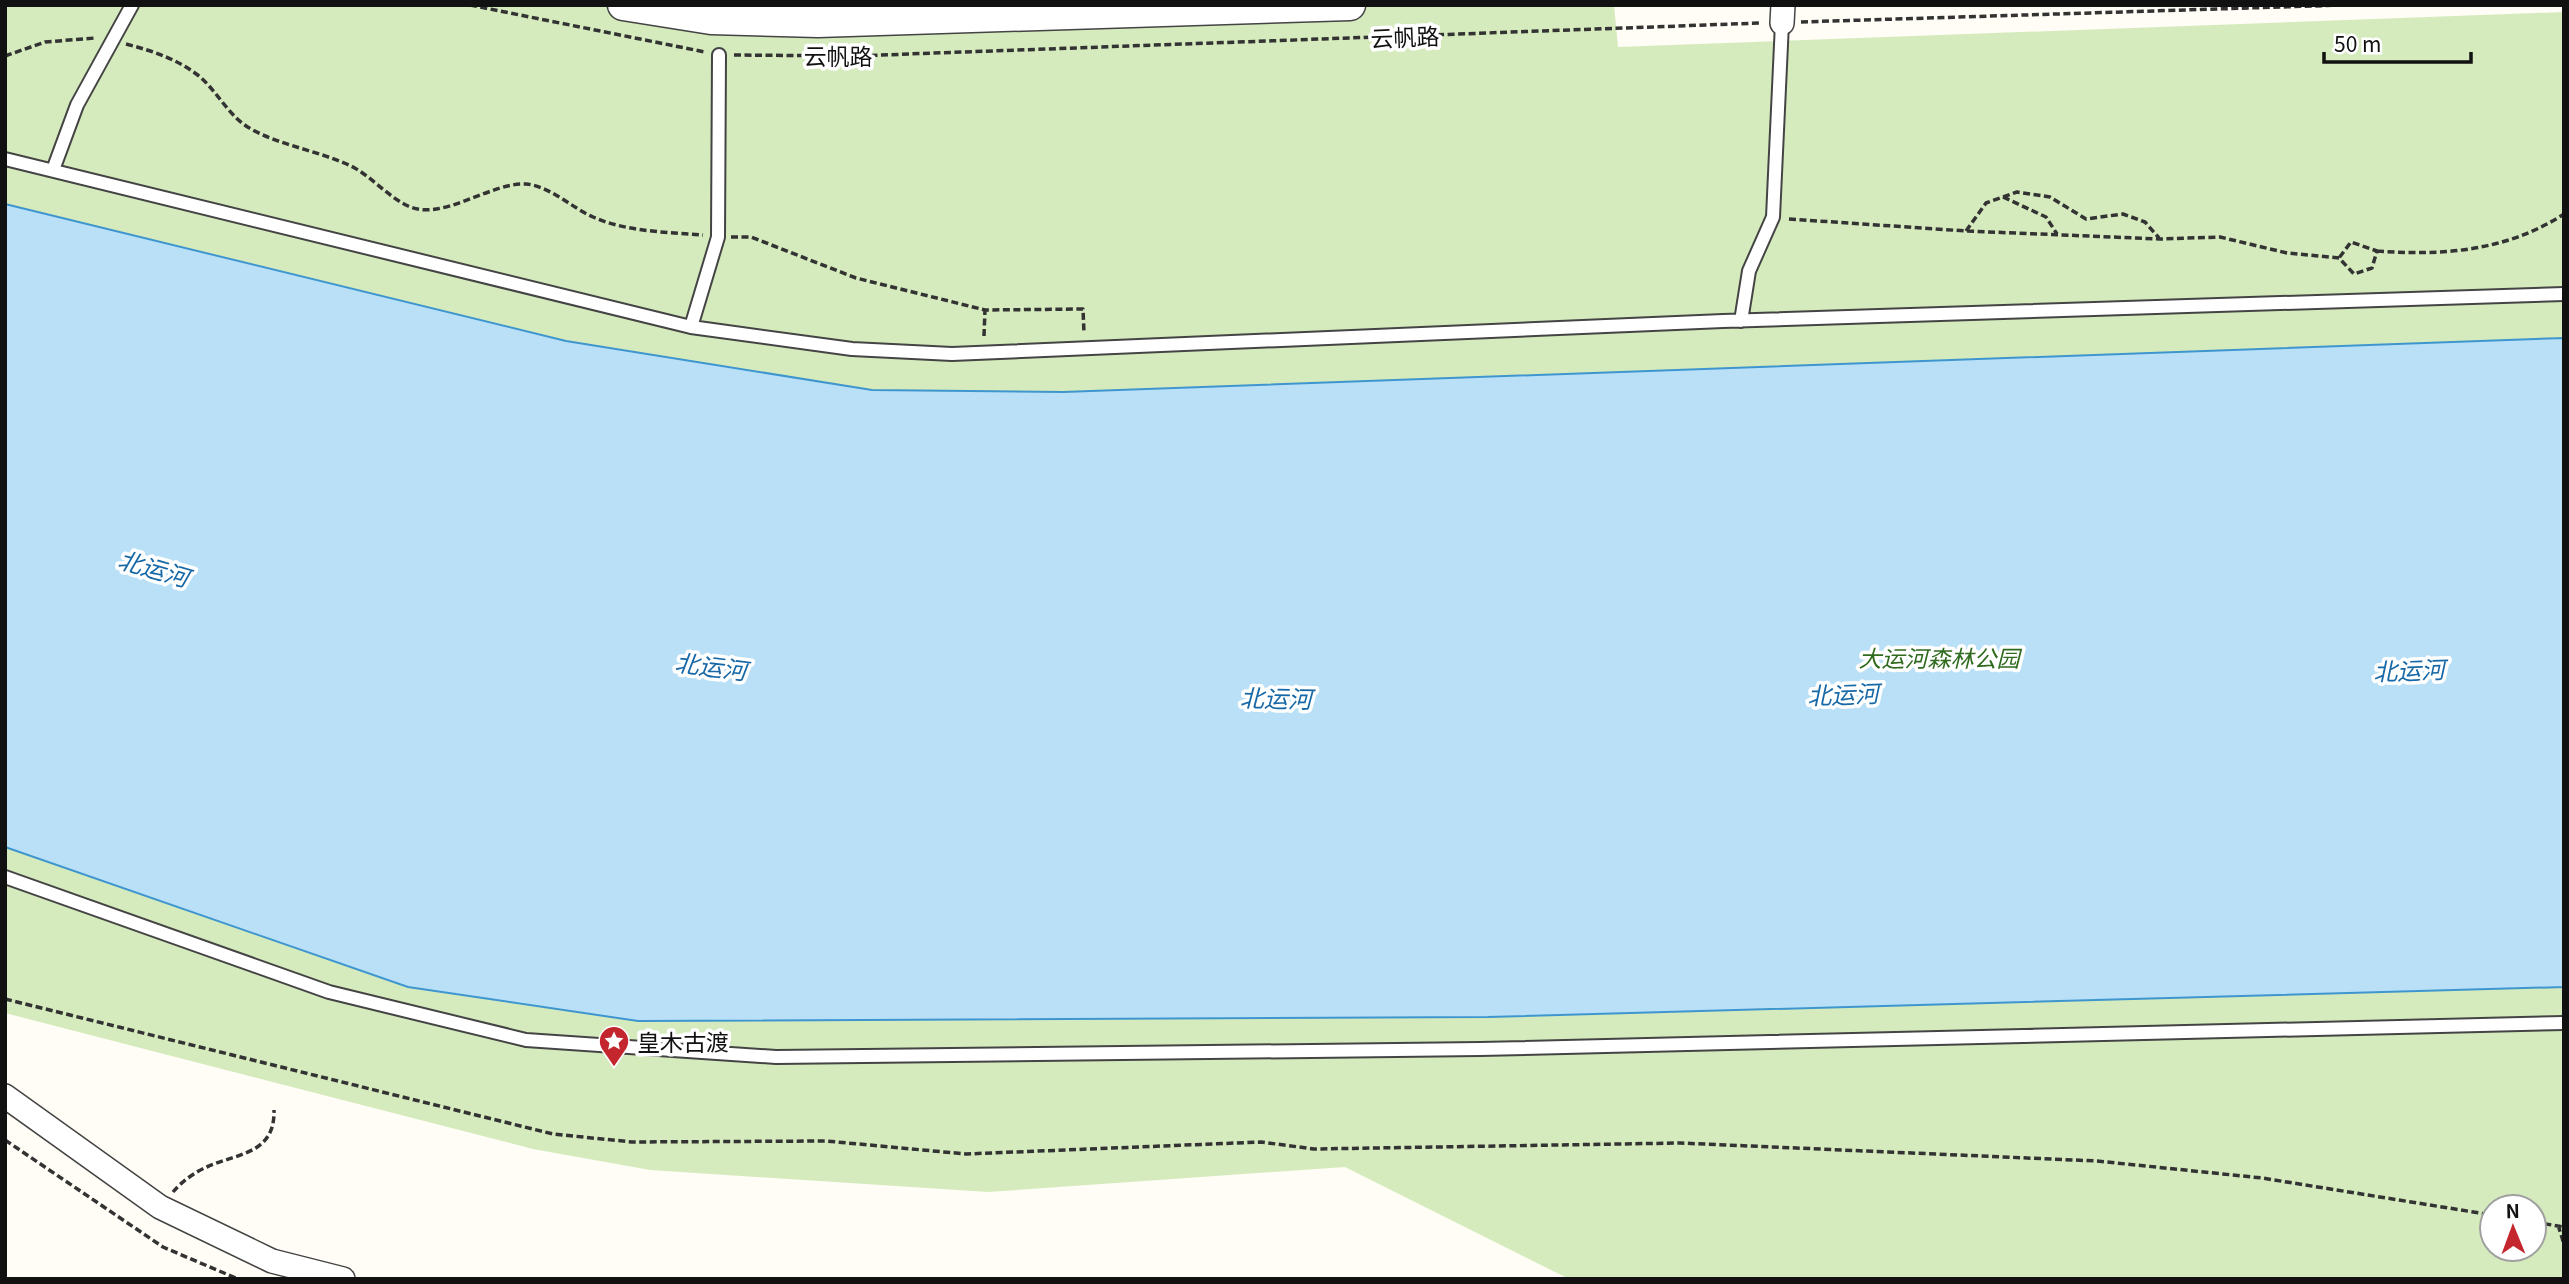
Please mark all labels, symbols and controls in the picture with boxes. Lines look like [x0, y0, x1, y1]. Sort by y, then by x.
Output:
street label: 云帆路 [1370, 18, 1440, 54]
scale bar [2324, 21, 2471, 65]
text: 50 m [2334, 28, 2381, 58]
street label: 云帆路 [804, 38, 873, 72]
water label: 北运河 [115, 540, 197, 595]
park label: 大运河森林公园 [1859, 640, 2023, 674]
water label: 北运河 [673, 643, 753, 687]
water label: 北运河 [2372, 650, 2450, 688]
water label: 北运河 [1806, 674, 1884, 712]
water label: 北运河 [1240, 679, 1316, 715]
place icon: 皇木古渡 [597, 1024, 631, 1068]
place label: 皇木古渡 [637, 1024, 729, 1058]
north arrow [2478, 1193, 2548, 1263]
text: N [2505, 1196, 2520, 1223]

